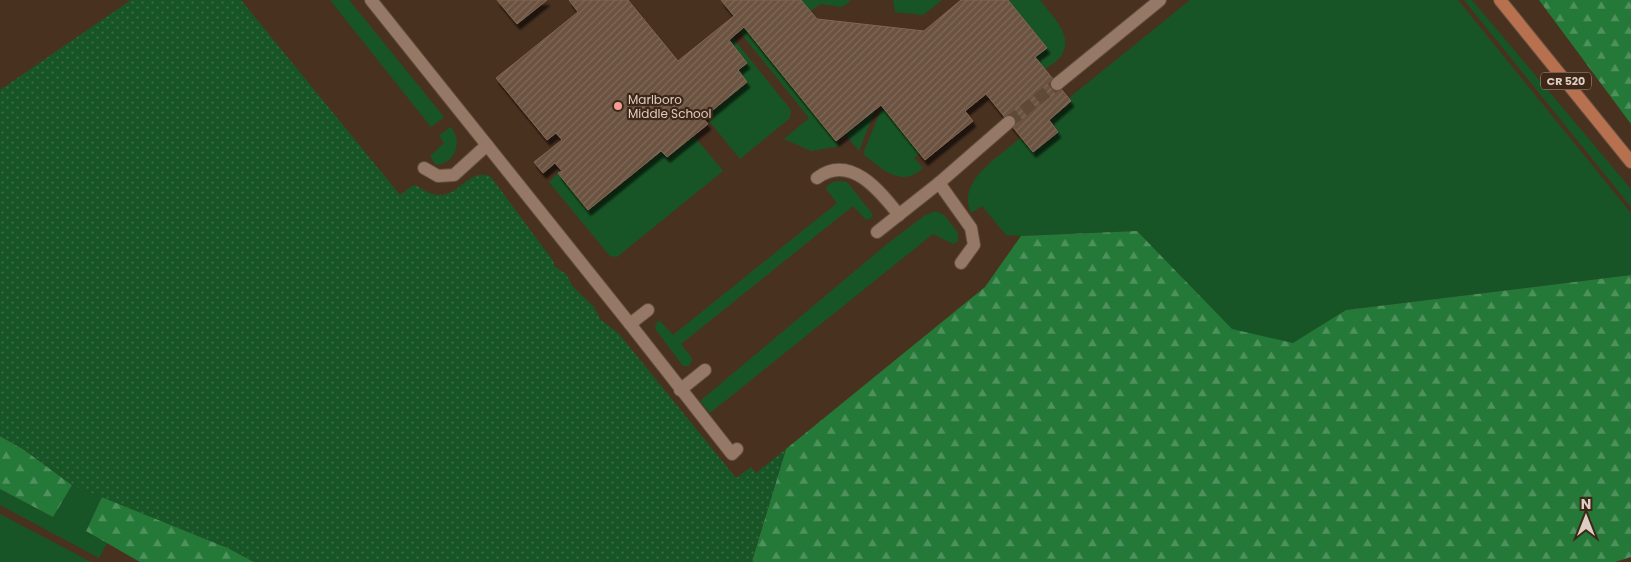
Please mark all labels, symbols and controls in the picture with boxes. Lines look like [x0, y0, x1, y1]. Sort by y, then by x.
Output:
road number: CR 520 [1541, 72, 1591, 90]
place label: Marlboro Middle School [628, 91, 711, 122]
marker: Marlboro Middle School [612, 100, 624, 112]
north arrow [1561, 492, 1611, 542]
text: N [1581, 494, 1591, 514]

